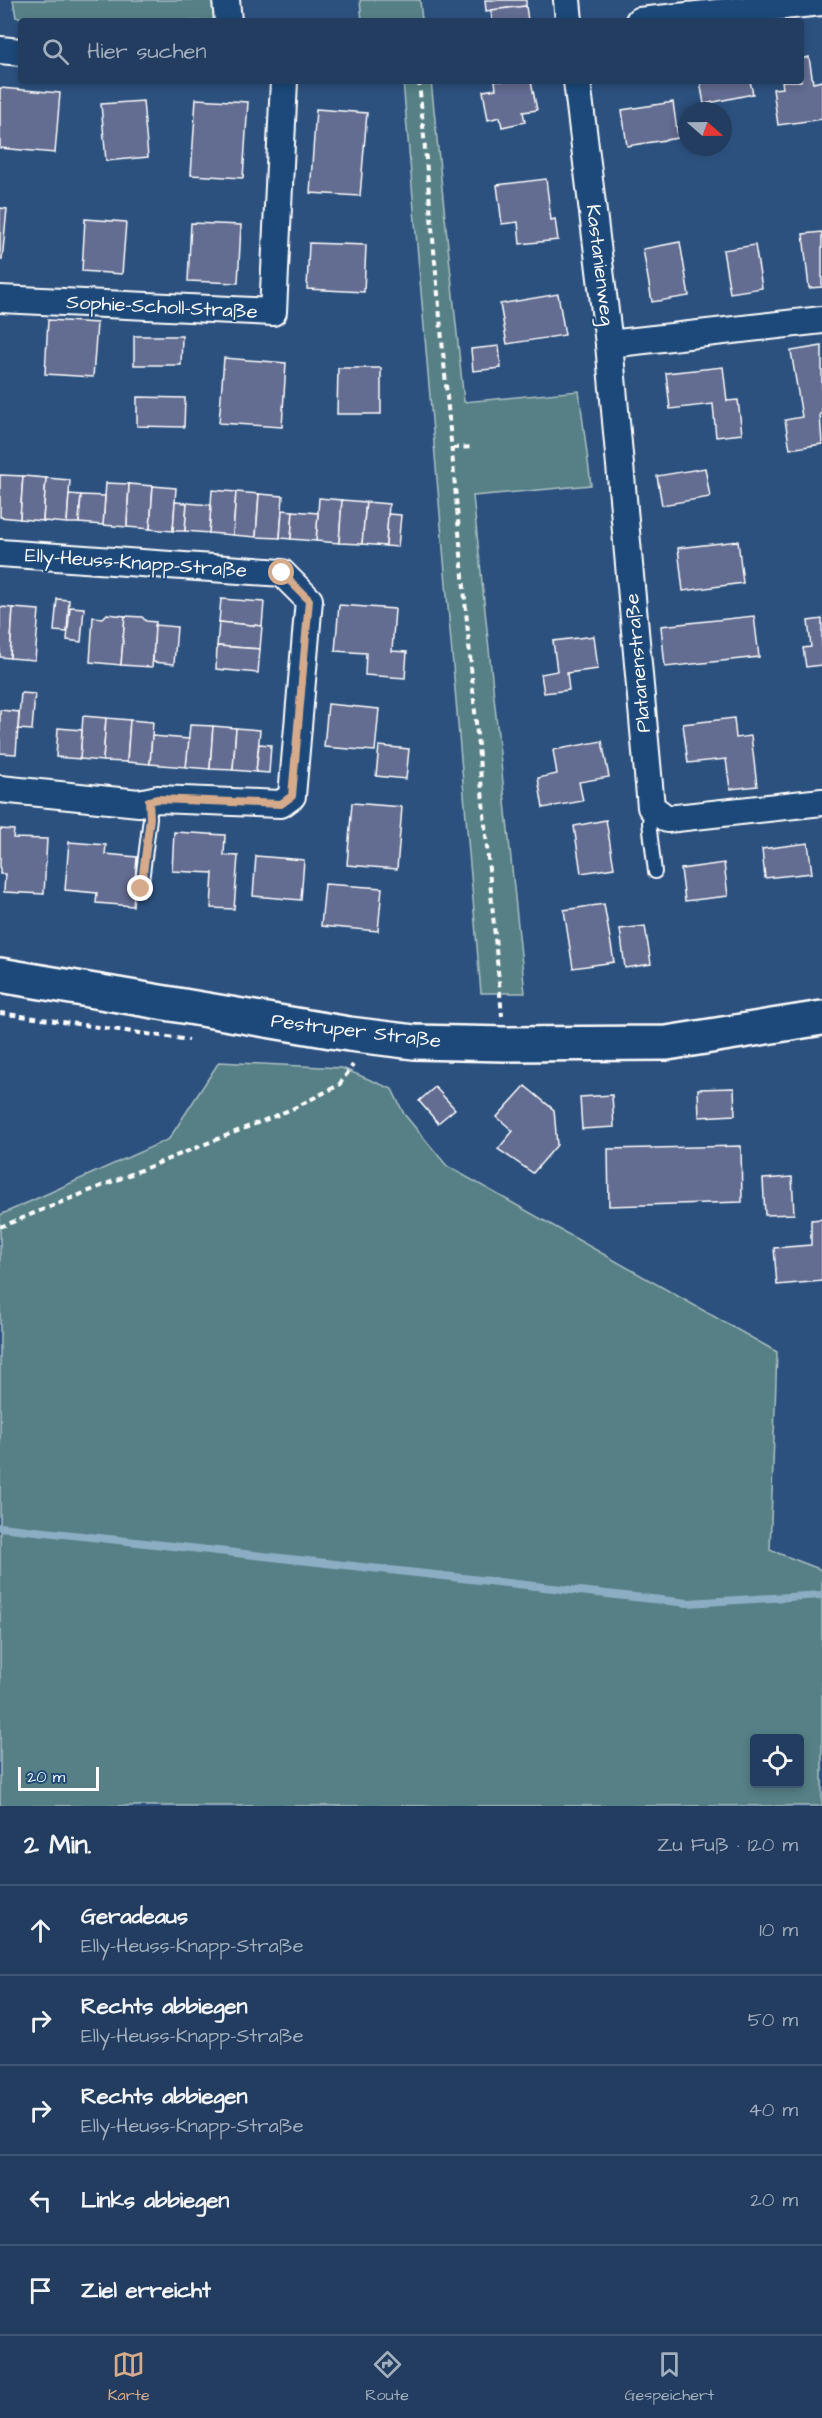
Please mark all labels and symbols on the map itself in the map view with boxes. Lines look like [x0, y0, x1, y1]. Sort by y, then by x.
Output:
north arrow [678, 102, 732, 156]
street label: Kastanienweg [578, 203, 621, 327]
street label: Sophie-Scholl-Straße [66, 288, 259, 326]
street label: Elly-Heuss-Knapp-Straße [24, 541, 248, 586]
route start [268, 559, 294, 585]
street label: Platanenstraße [618, 592, 658, 734]
route end [127, 875, 153, 901]
street label: Pestruper Straße [269, 1007, 443, 1055]
scale bar [18, 1764, 99, 1792]

